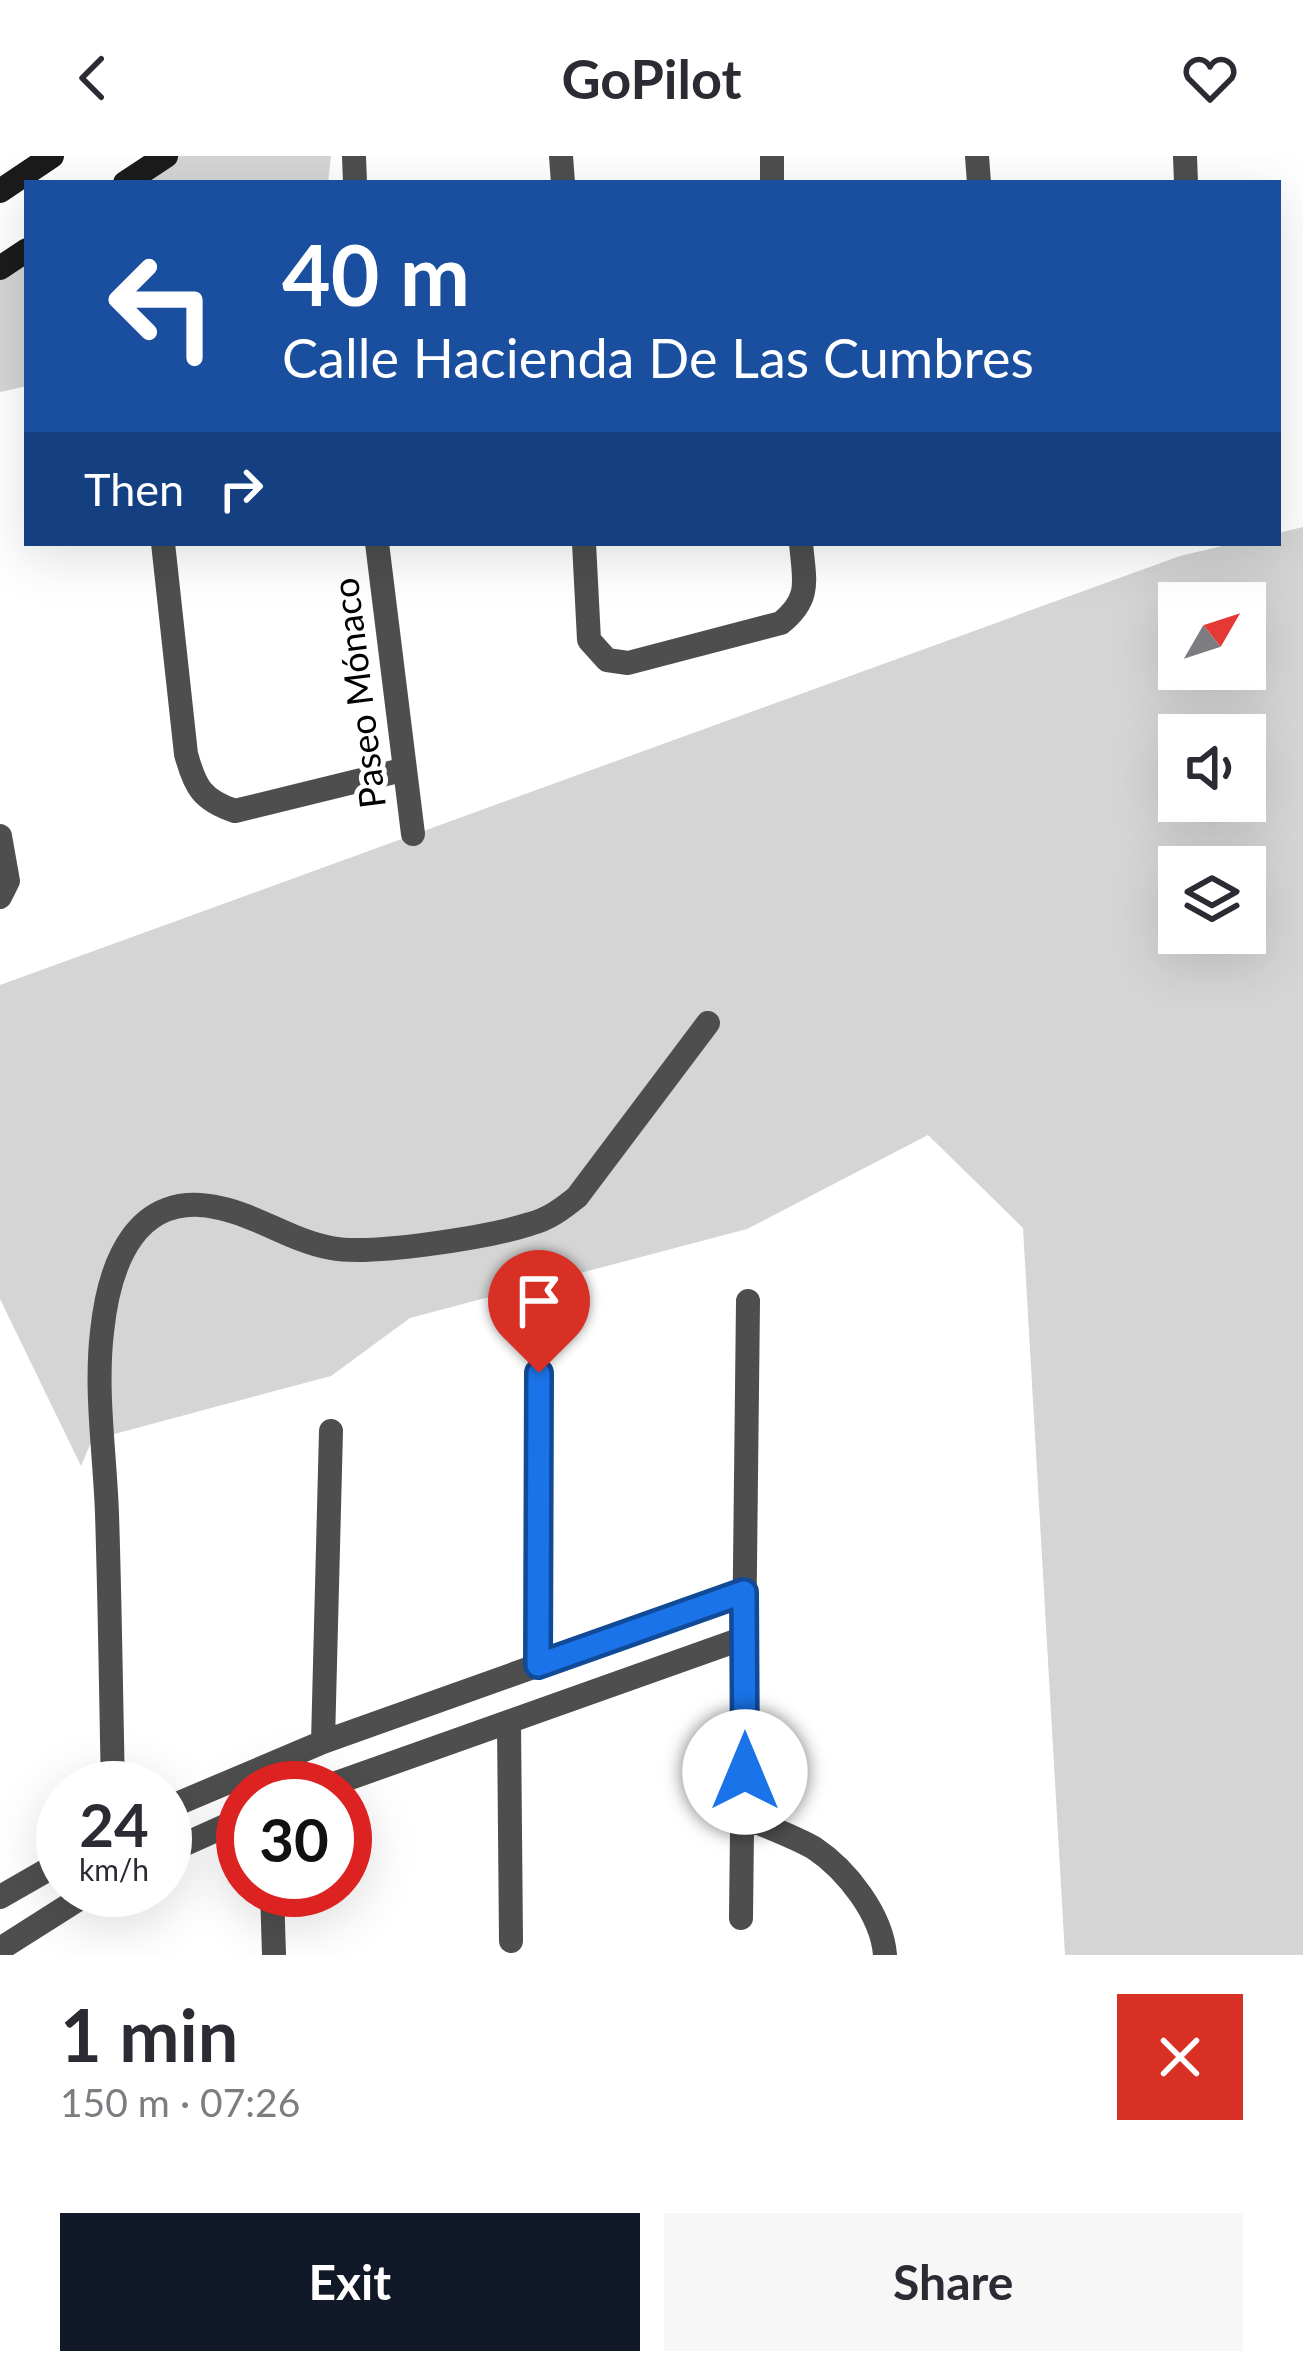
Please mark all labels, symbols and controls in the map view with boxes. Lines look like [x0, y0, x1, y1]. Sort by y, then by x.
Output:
icon: back [60, 45, 126, 111]
icon: heart [1177, 45, 1243, 111]
text: GoPilot [561, 46, 742, 111]
text: 40 m [282, 223, 470, 324]
icon: left [84, 228, 240, 384]
text: Calle Hacienda De Las Cumbres [282, 325, 1034, 390]
icon: right [208, 456, 274, 522]
text: Then [84, 462, 184, 516]
street label: Paseo Mónaco [322, 575, 394, 811]
north arrow [1158, 582, 1266, 690]
map controls [1158, 582, 1266, 954]
button: sound [1158, 714, 1266, 822]
button: layers [1158, 846, 1266, 954]
pin [488, 1250, 590, 1373]
icon: arrive [506, 1268, 572, 1334]
position arrow [682, 1709, 808, 1835]
speed limit sign: 30 [216, 1761, 372, 1917]
text: 24 [79, 1788, 149, 1860]
text: km/h [79, 1851, 149, 1887]
text: 1 min [60, 1991, 238, 2077]
button: close [1117, 1994, 1243, 2120]
text: 150 m · 07:26 [60, 2079, 300, 2125]
button: Exit [60, 2213, 640, 2351]
button: Share [664, 2213, 1243, 2351]

